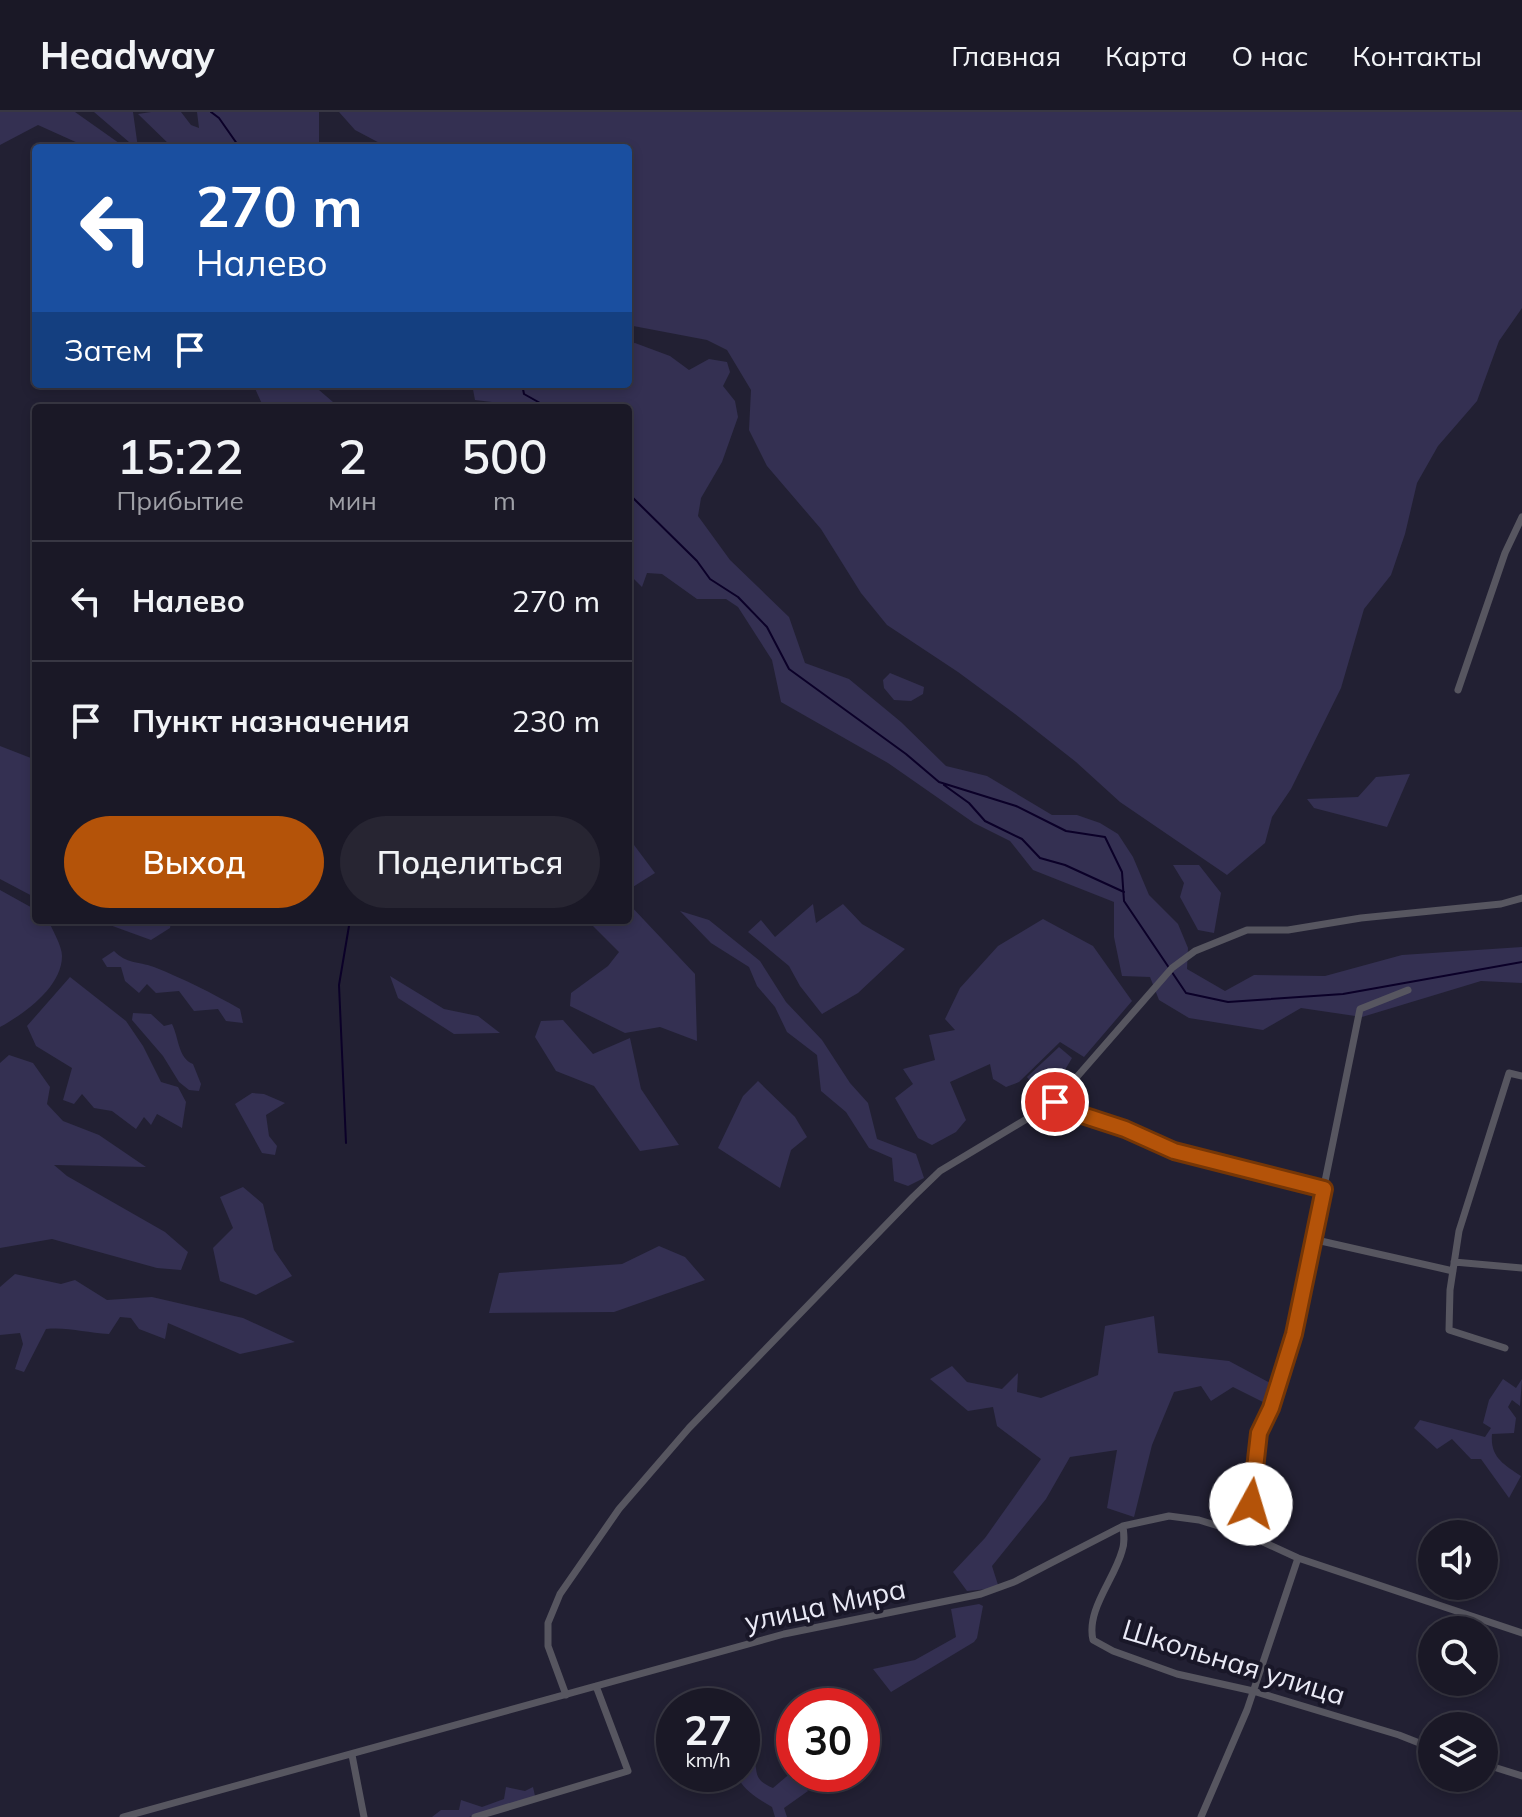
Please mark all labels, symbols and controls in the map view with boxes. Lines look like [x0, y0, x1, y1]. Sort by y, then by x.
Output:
text: Headway [40, 31, 215, 79]
text: Главная [951, 38, 1061, 73]
text: Карта [1105, 38, 1187, 73]
text: О нас [1231, 38, 1308, 73]
text: Контакты [1352, 38, 1482, 73]
text: 270 m [196, 171, 363, 241]
icon: left [64, 176, 168, 280]
text: Налево [196, 240, 328, 285]
icon: arrive [168, 328, 212, 372]
text: Затем [64, 331, 152, 369]
text: 15:22 [117, 426, 243, 486]
text: 2 [338, 426, 367, 486]
text: 500 [461, 426, 548, 486]
text: Прибытие [116, 484, 244, 517]
text: мин [328, 484, 377, 517]
text: m [493, 484, 516, 517]
icon: left [64, 579, 108, 623]
text: Налево [132, 582, 245, 620]
text: 270 m [512, 582, 600, 620]
icon: arrive [64, 699, 108, 743]
text: Пункт назначения [132, 702, 410, 740]
text: 230 m [512, 702, 600, 740]
button: Выход [64, 816, 324, 908]
button: Поделиться [340, 816, 600, 908]
pin [1021, 1068, 1089, 1136]
icon: arrive [1033, 1080, 1077, 1124]
position arrow [1209, 1462, 1293, 1546]
map controls [1418, 1520, 1498, 1792]
button: sound [1418, 1520, 1498, 1600]
street label: улица Мира [741, 1570, 909, 1639]
street label: Школьная улица [1118, 1611, 1350, 1712]
button: search [1418, 1616, 1498, 1696]
speed limit sign: 30 [776, 1688, 880, 1792]
text: 27 [684, 1705, 732, 1755]
button: layers [1418, 1712, 1498, 1792]
text: km/h [685, 1747, 731, 1772]

